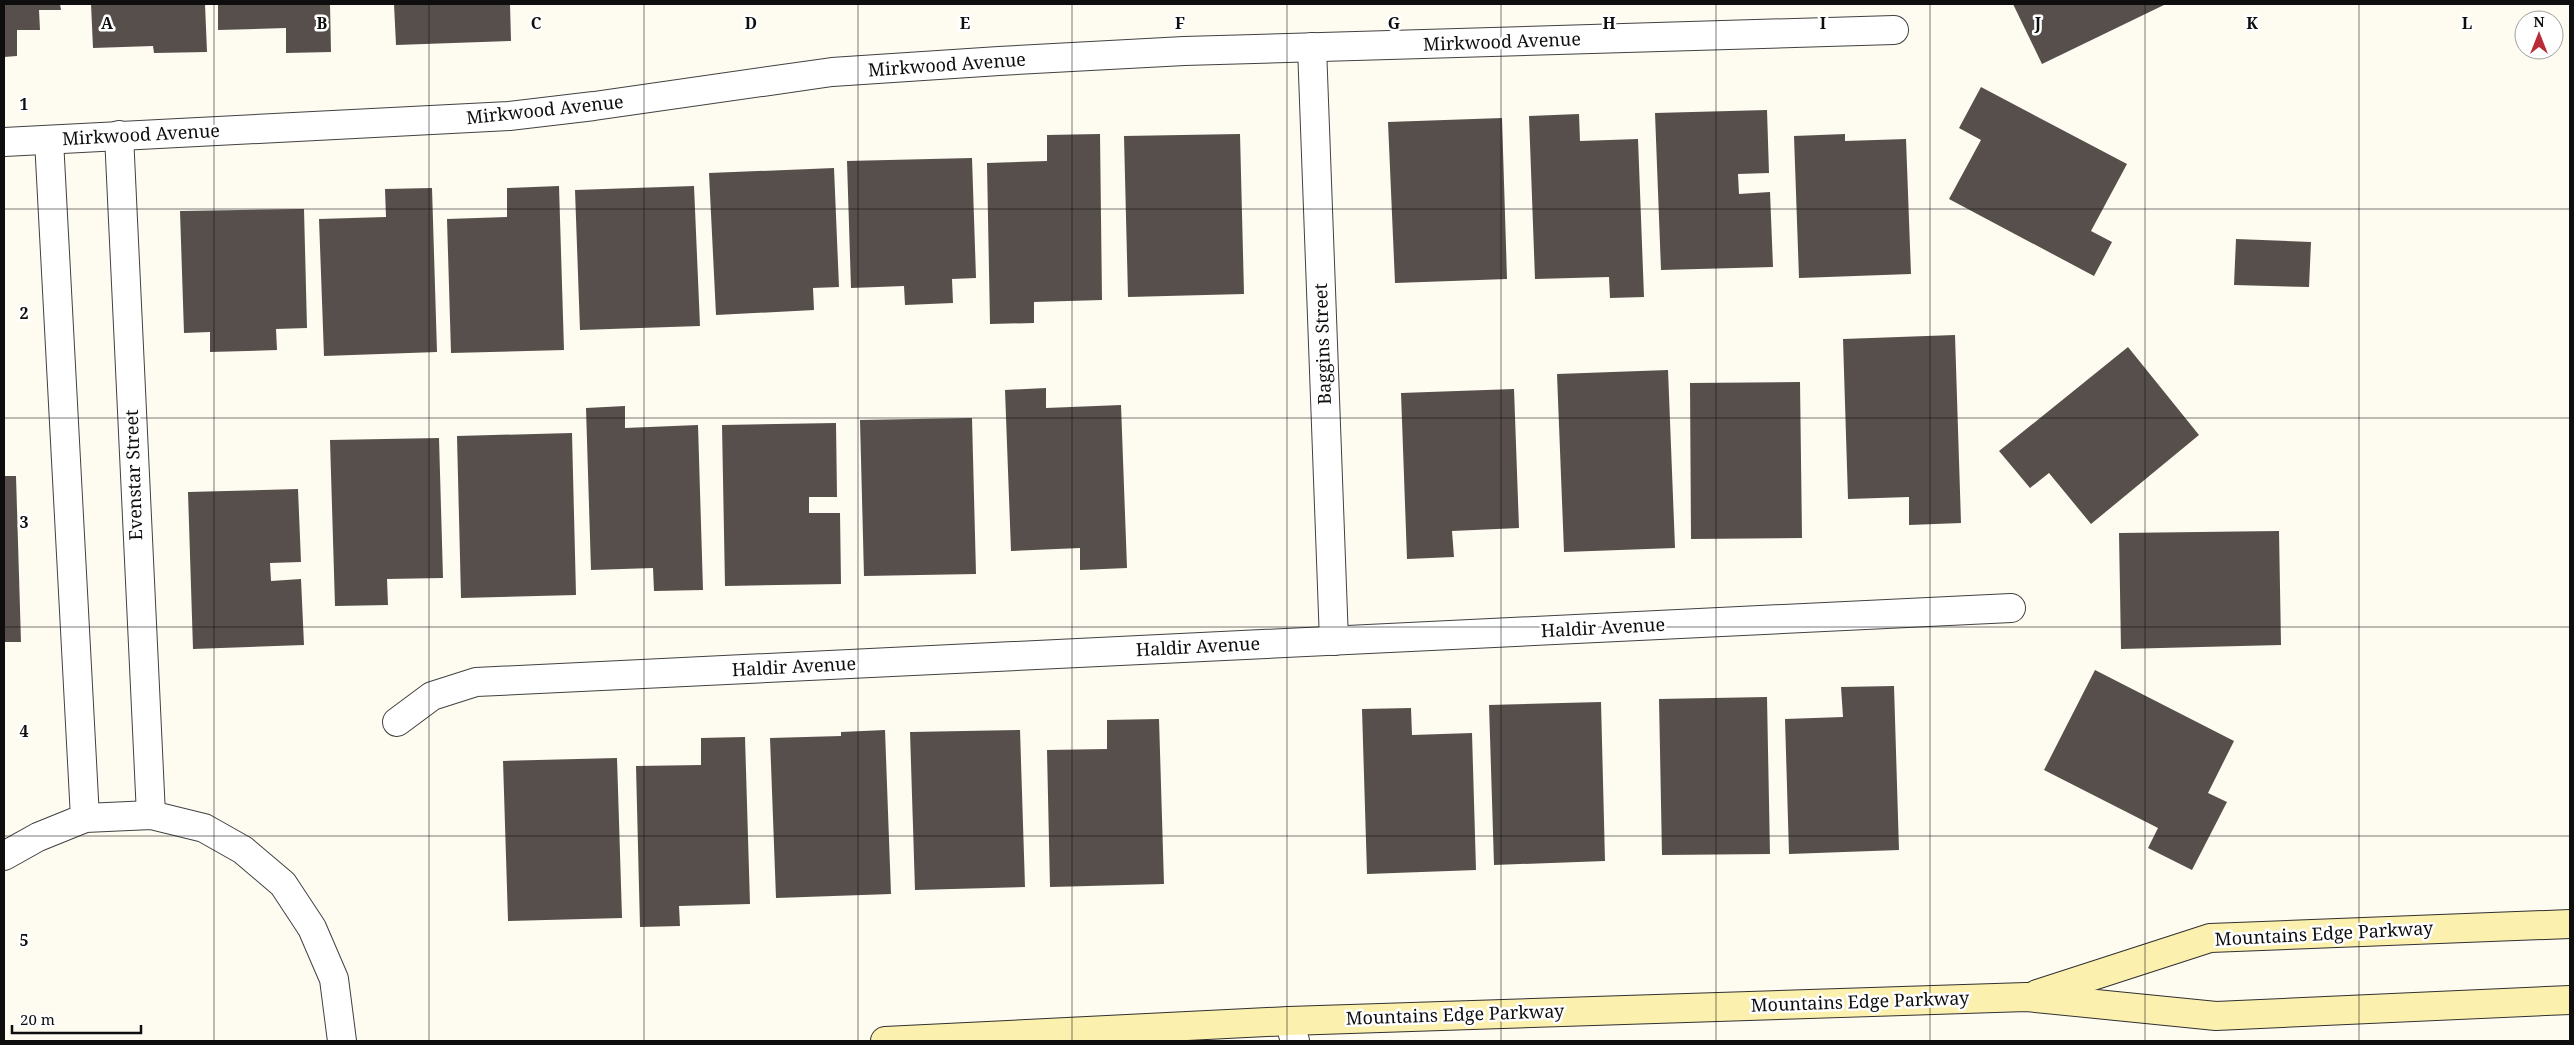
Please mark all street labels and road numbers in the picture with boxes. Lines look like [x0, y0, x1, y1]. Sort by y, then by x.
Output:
street label: Mirkwood Avenue [1423, 26, 1581, 56]
street label: Mirkwood Avenue [867, 47, 1027, 81]
street label: Mirkwood Avenue [465, 89, 625, 129]
street label: Mirkwood Avenue [61, 118, 220, 150]
street label: Baggins Street [1308, 283, 1336, 405]
street label: Evenstar Street [119, 409, 147, 541]
street label: Haldir Avenue [1540, 612, 1666, 642]
street label: Haldir Avenue [1135, 631, 1261, 661]
street label: Haldir Avenue [731, 651, 857, 681]
street label: Mountains Edge Parkway [2214, 915, 2435, 951]
street label: Mountains Edge Parkway [1750, 985, 1970, 1017]
street label: Mountains Edge Parkway [1345, 998, 1565, 1030]

